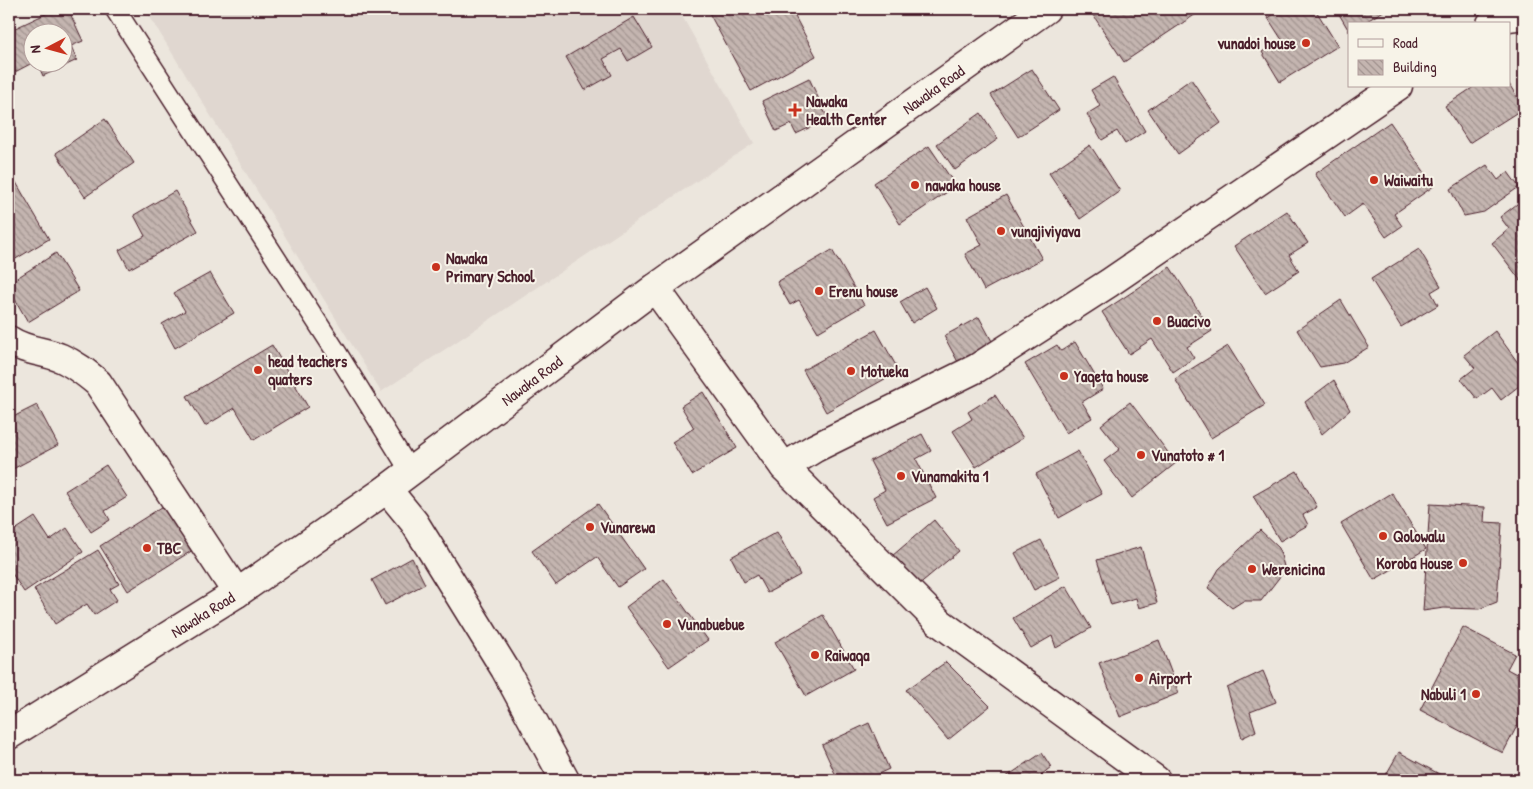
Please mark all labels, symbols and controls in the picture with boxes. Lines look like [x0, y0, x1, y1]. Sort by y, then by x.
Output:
north arrow [22, 22, 72, 72]
legend [1348, 22, 1510, 88]
place label: vunadoi house [1217, 32, 1297, 54]
text: Road [1393, 32, 1418, 53]
marker: vunadoi house [1300, 37, 1312, 49]
text: N [25, 44, 44, 54]
text: Building [1393, 56, 1437, 77]
street label: Nawaka Road [898, 60, 969, 119]
place label: Nawaka Health Center [806, 90, 888, 130]
marker: Nawaka Health Center [788, 103, 802, 117]
place label: Waiwaitu [1384, 169, 1433, 191]
place label: nawaka house [925, 174, 1002, 196]
marker: Waiwaitu [1368, 174, 1380, 186]
marker: nawaka house [909, 179, 921, 191]
place label: vunajiviyava [1010, 220, 1081, 243]
marker: vunajiviyava [995, 225, 1007, 237]
place label: Nawaka Primary School [446, 247, 535, 288]
marker: Nawaka Primary School [430, 261, 442, 273]
place label: Erenu house [829, 280, 899, 302]
marker: Erenu house [813, 285, 825, 297]
place label: Buacivo [1167, 310, 1211, 332]
marker: Buacivo [1151, 315, 1163, 327]
place label: head teachers quaters [268, 350, 348, 391]
street label: Nawaka Road [497, 350, 567, 411]
place label: Motueka [861, 360, 909, 382]
marker: head teachers quaters [252, 364, 264, 376]
marker: Motueka [845, 365, 857, 377]
place label: Yaqeta house [1074, 365, 1149, 388]
marker: Yaqeta house [1058, 370, 1070, 382]
place label: Vunatoto # 1 [1151, 444, 1224, 466]
marker: Vunatoto # 1 [1135, 449, 1147, 461]
place label: Vunamakita 1 [911, 465, 989, 487]
marker: Vunamakita 1 [895, 470, 907, 482]
place label: Vunarewa [600, 516, 656, 538]
marker: Vunarewa [584, 521, 596, 533]
place label: Qolowalu [1393, 525, 1446, 547]
marker: Qolowalu [1377, 530, 1389, 542]
place label: TBC [156, 537, 182, 559]
marker: TBC [141, 542, 153, 554]
place label: Koroba House [1376, 552, 1454, 574]
marker: Koroba House [1457, 557, 1469, 569]
place label: Werenicina [1262, 558, 1326, 580]
marker: Werenicina [1246, 563, 1258, 575]
street label: Nawaka Road [166, 586, 239, 643]
place label: Vunabuebue [677, 613, 745, 635]
marker: Vunabuebue [661, 618, 673, 630]
place label: Raiwaqa [825, 644, 870, 667]
marker: Raiwaqa [809, 649, 821, 661]
place label: Airport [1149, 667, 1192, 690]
marker: Airport [1133, 672, 1145, 684]
place label: Nabuli 1 [1421, 683, 1466, 705]
marker: Nabuli 1 [1470, 688, 1482, 700]

